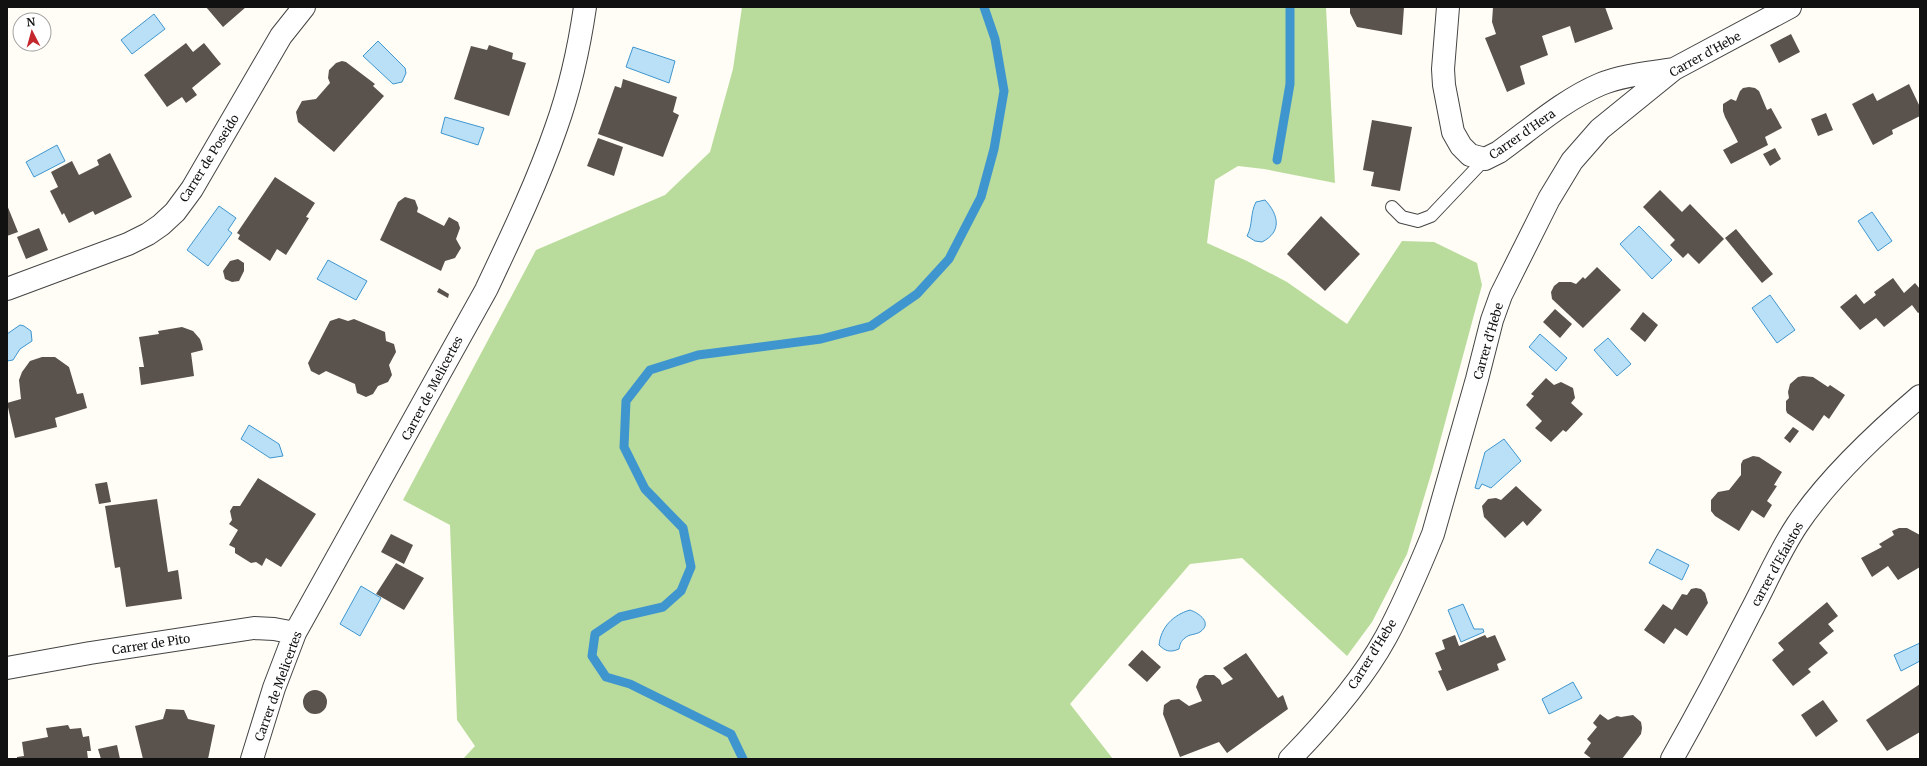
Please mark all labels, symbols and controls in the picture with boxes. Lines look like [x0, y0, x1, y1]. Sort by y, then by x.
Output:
north arrow [12, 12, 52, 52]
text: N [26, 15, 36, 29]
street label: Carrer d'Hebe [1667, 28, 1743, 80]
street label: Carrer d'Hera [1486, 105, 1558, 162]
street label: Carrer de Poseido [176, 111, 242, 205]
street label: Carrer d'Hebe [1470, 301, 1506, 381]
street label: Carrer de Melicertes [398, 333, 466, 443]
street label: carrer d'Efaistos [1748, 519, 1806, 609]
street label: Carrer d'Hebe [1345, 616, 1399, 692]
street label: Carrer de Melicertes [251, 629, 305, 743]
street label: Carrer de Pito [111, 630, 191, 658]

